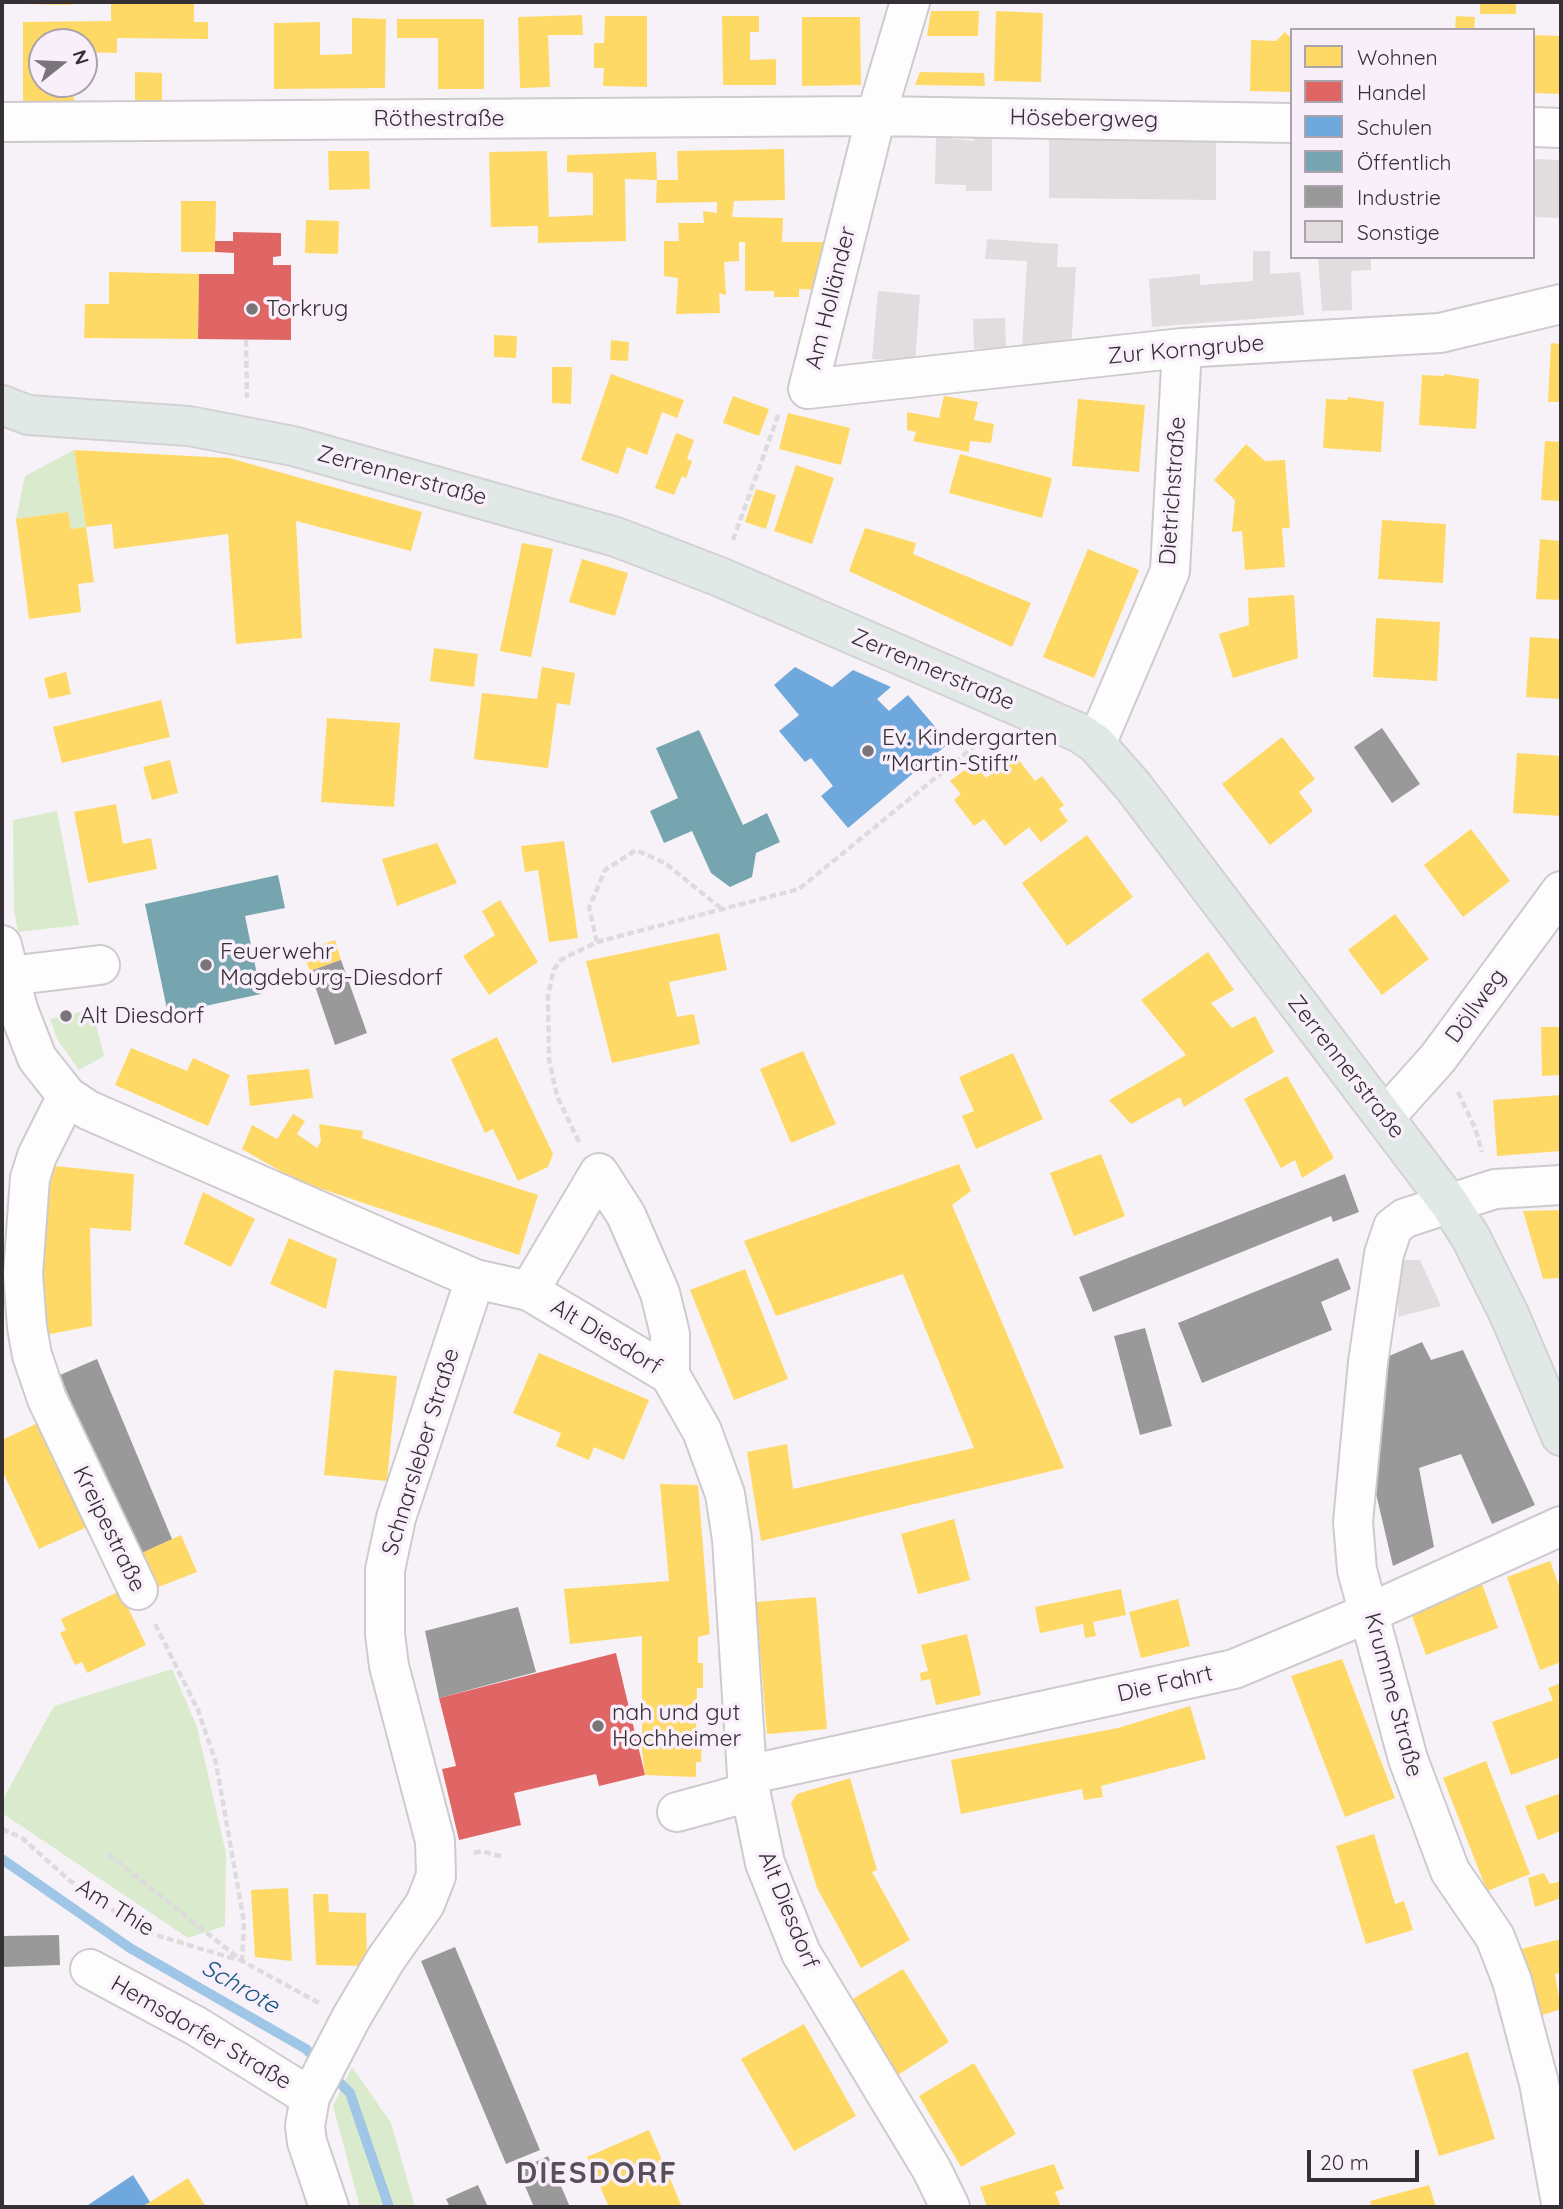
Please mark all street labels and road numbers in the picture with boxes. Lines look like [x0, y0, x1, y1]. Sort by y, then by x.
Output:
street label: Hösebergweg [1009, 104, 1159, 134]
street label: Röthestraße [373, 105, 505, 133]
street label: Am Holländer [800, 224, 862, 372]
street label: Zur Korngrube [1106, 329, 1266, 371]
street label: Dietrichstraße [1154, 416, 1192, 566]
street label: Zerrennerstraße [314, 440, 490, 512]
street label: Zerrennerstraße [847, 623, 1019, 717]
street label: Döllweg [1440, 963, 1512, 1049]
street label: Zerrennerstraße [1281, 990, 1411, 1144]
street label: Alt Diesdorf [546, 1293, 666, 1381]
street label: Schnarsleber Straße [376, 1345, 466, 1559]
street label: Kreipestraße [67, 1462, 151, 1596]
street label: Krumme Straße [1358, 1610, 1428, 1780]
street label: Die Fahrt [1115, 1660, 1215, 1708]
street label: Alt Diesdorf [752, 1847, 824, 1973]
street label: Am Thie [71, 1873, 159, 1943]
street label: Hemsdorfer Straße [106, 1970, 296, 2096]

